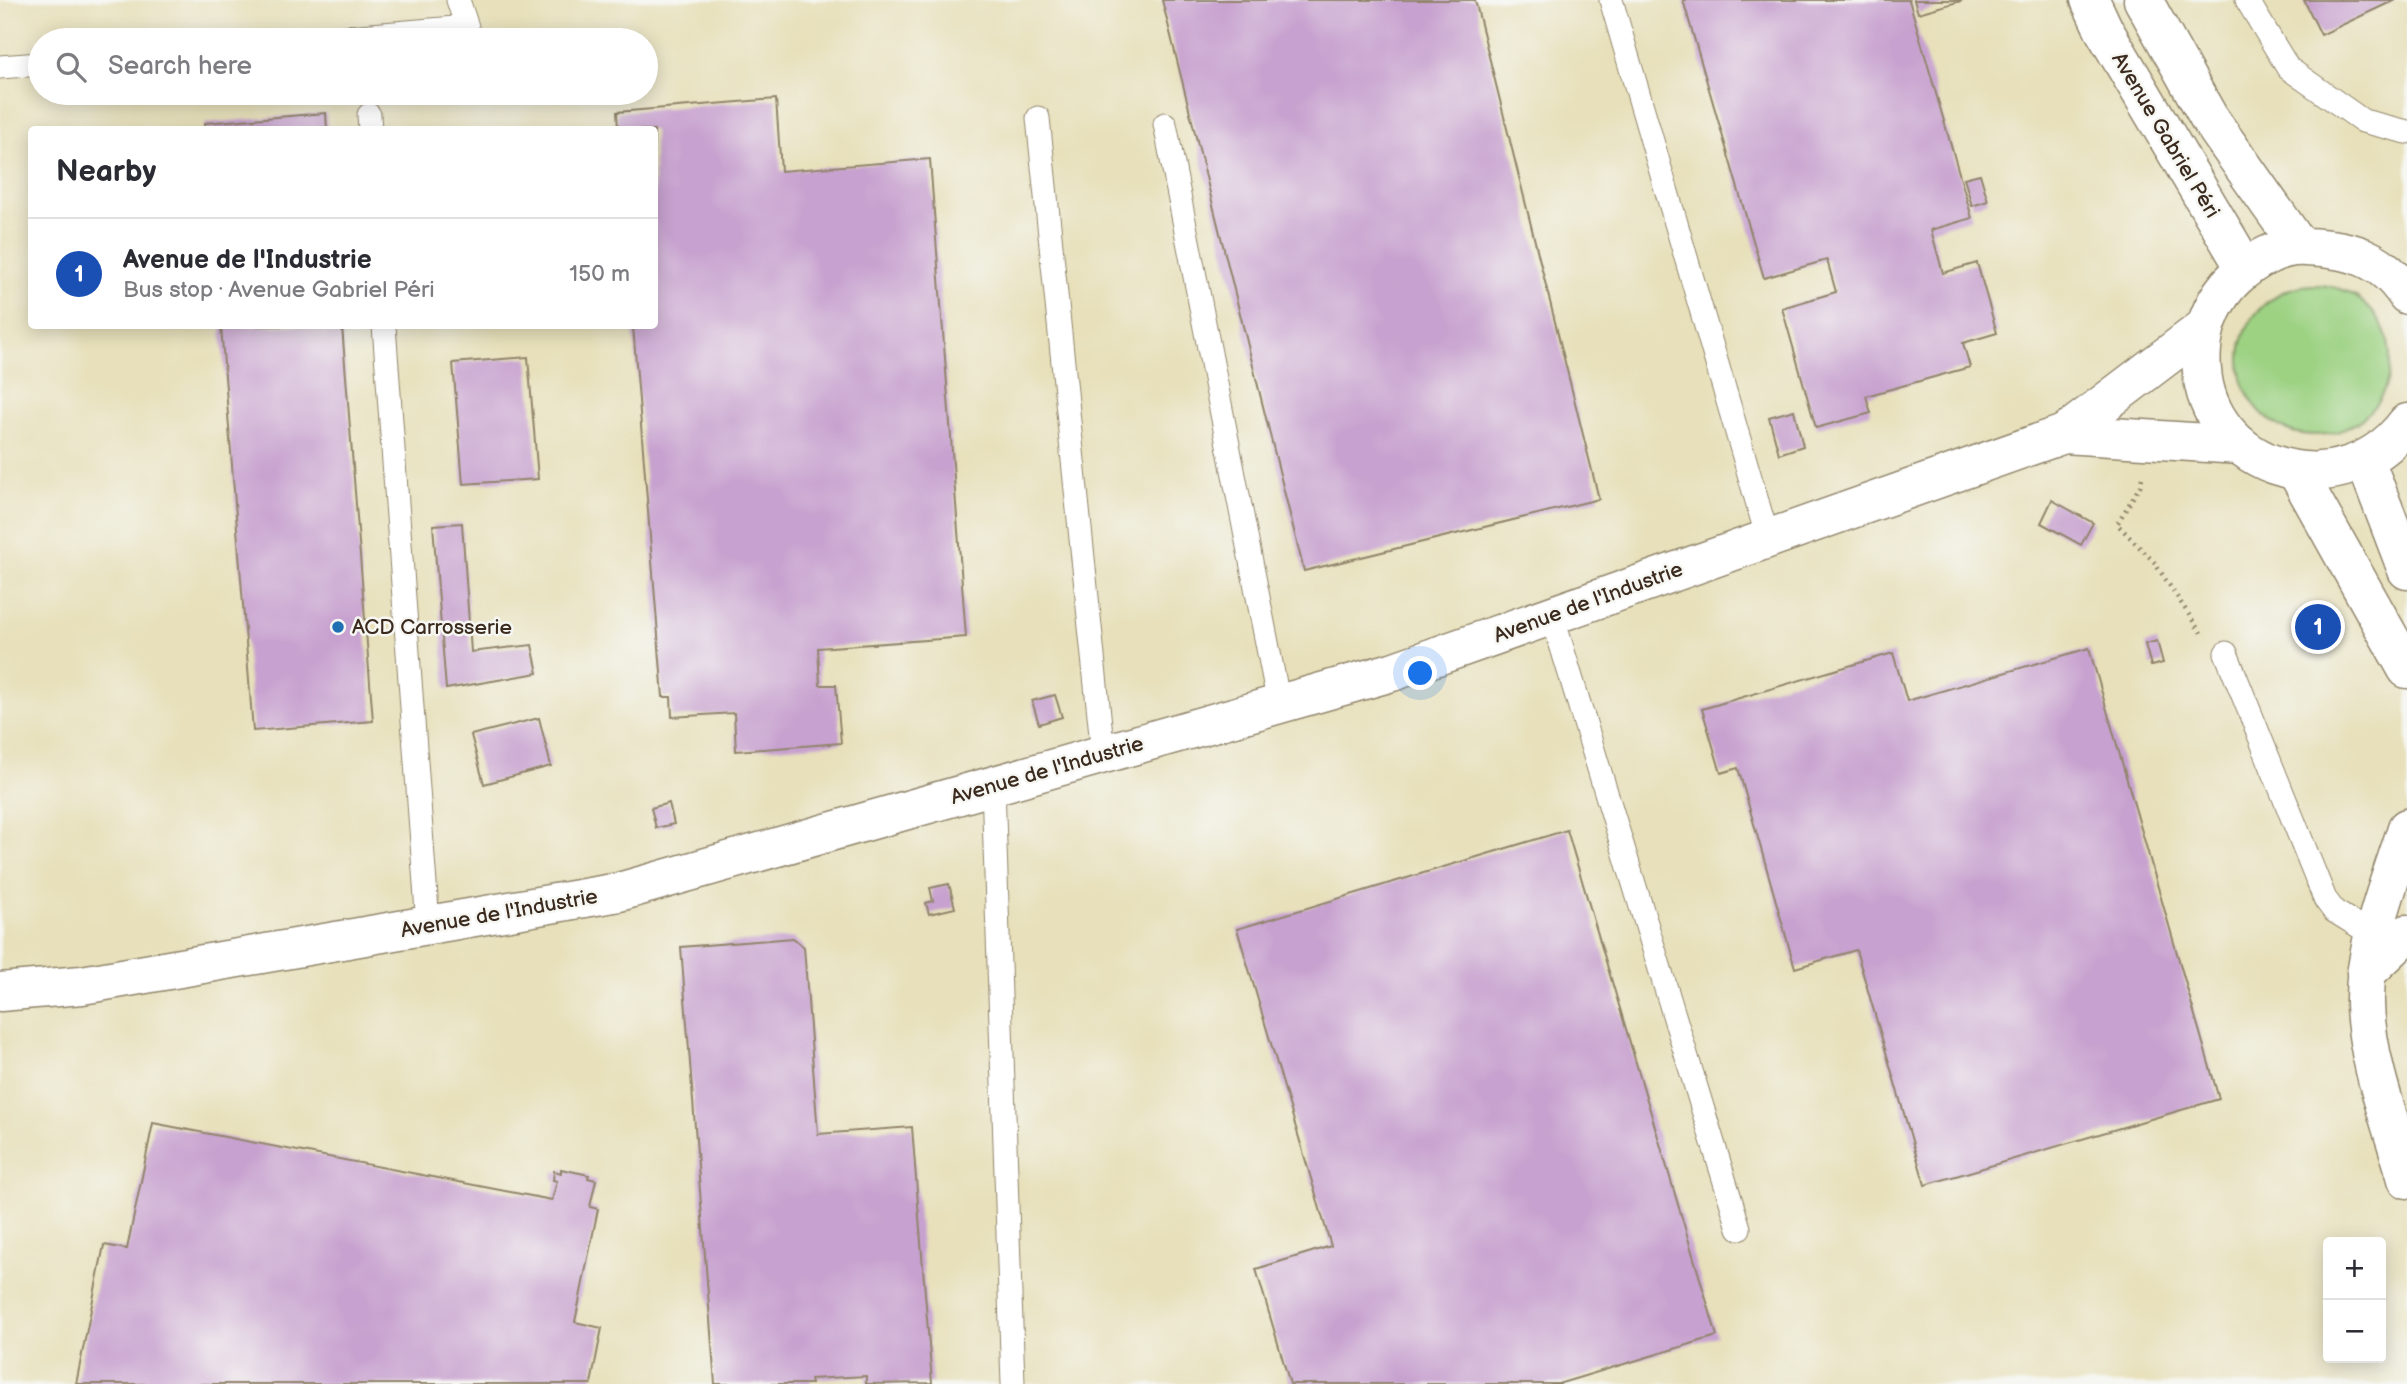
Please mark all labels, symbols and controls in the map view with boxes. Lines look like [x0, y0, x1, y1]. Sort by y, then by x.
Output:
search box [28, 28, 658, 105]
icon: search [52, 48, 90, 86]
street label: Avenue Gabriel Péri [2106, 48, 2225, 222]
text: Search here [108, 51, 252, 82]
text: Nearby [56, 154, 156, 190]
text: Avenue de l'Industrie [123, 245, 372, 276]
text: 1 [74, 260, 84, 288]
text: 150 m [569, 260, 630, 288]
text: Bus stop · Avenue Gabriel Péri [123, 276, 435, 304]
street label: Avenue de l'Industrie [1490, 557, 1686, 648]
pin: 1 [2295, 601, 2341, 653]
place label: ACD Carrosserie [352, 615, 512, 640]
marker: ACD Carrosserie [330, 619, 346, 635]
your location [1403, 656, 1437, 690]
street label: Avenue de l'Industrie [948, 731, 1146, 810]
street label: Avenue de l'Industrie [399, 884, 600, 943]
map controls [2323, 1237, 2386, 1363]
button: + [2323, 1237, 2386, 1300]
button: − [2323, 1300, 2386, 1363]

